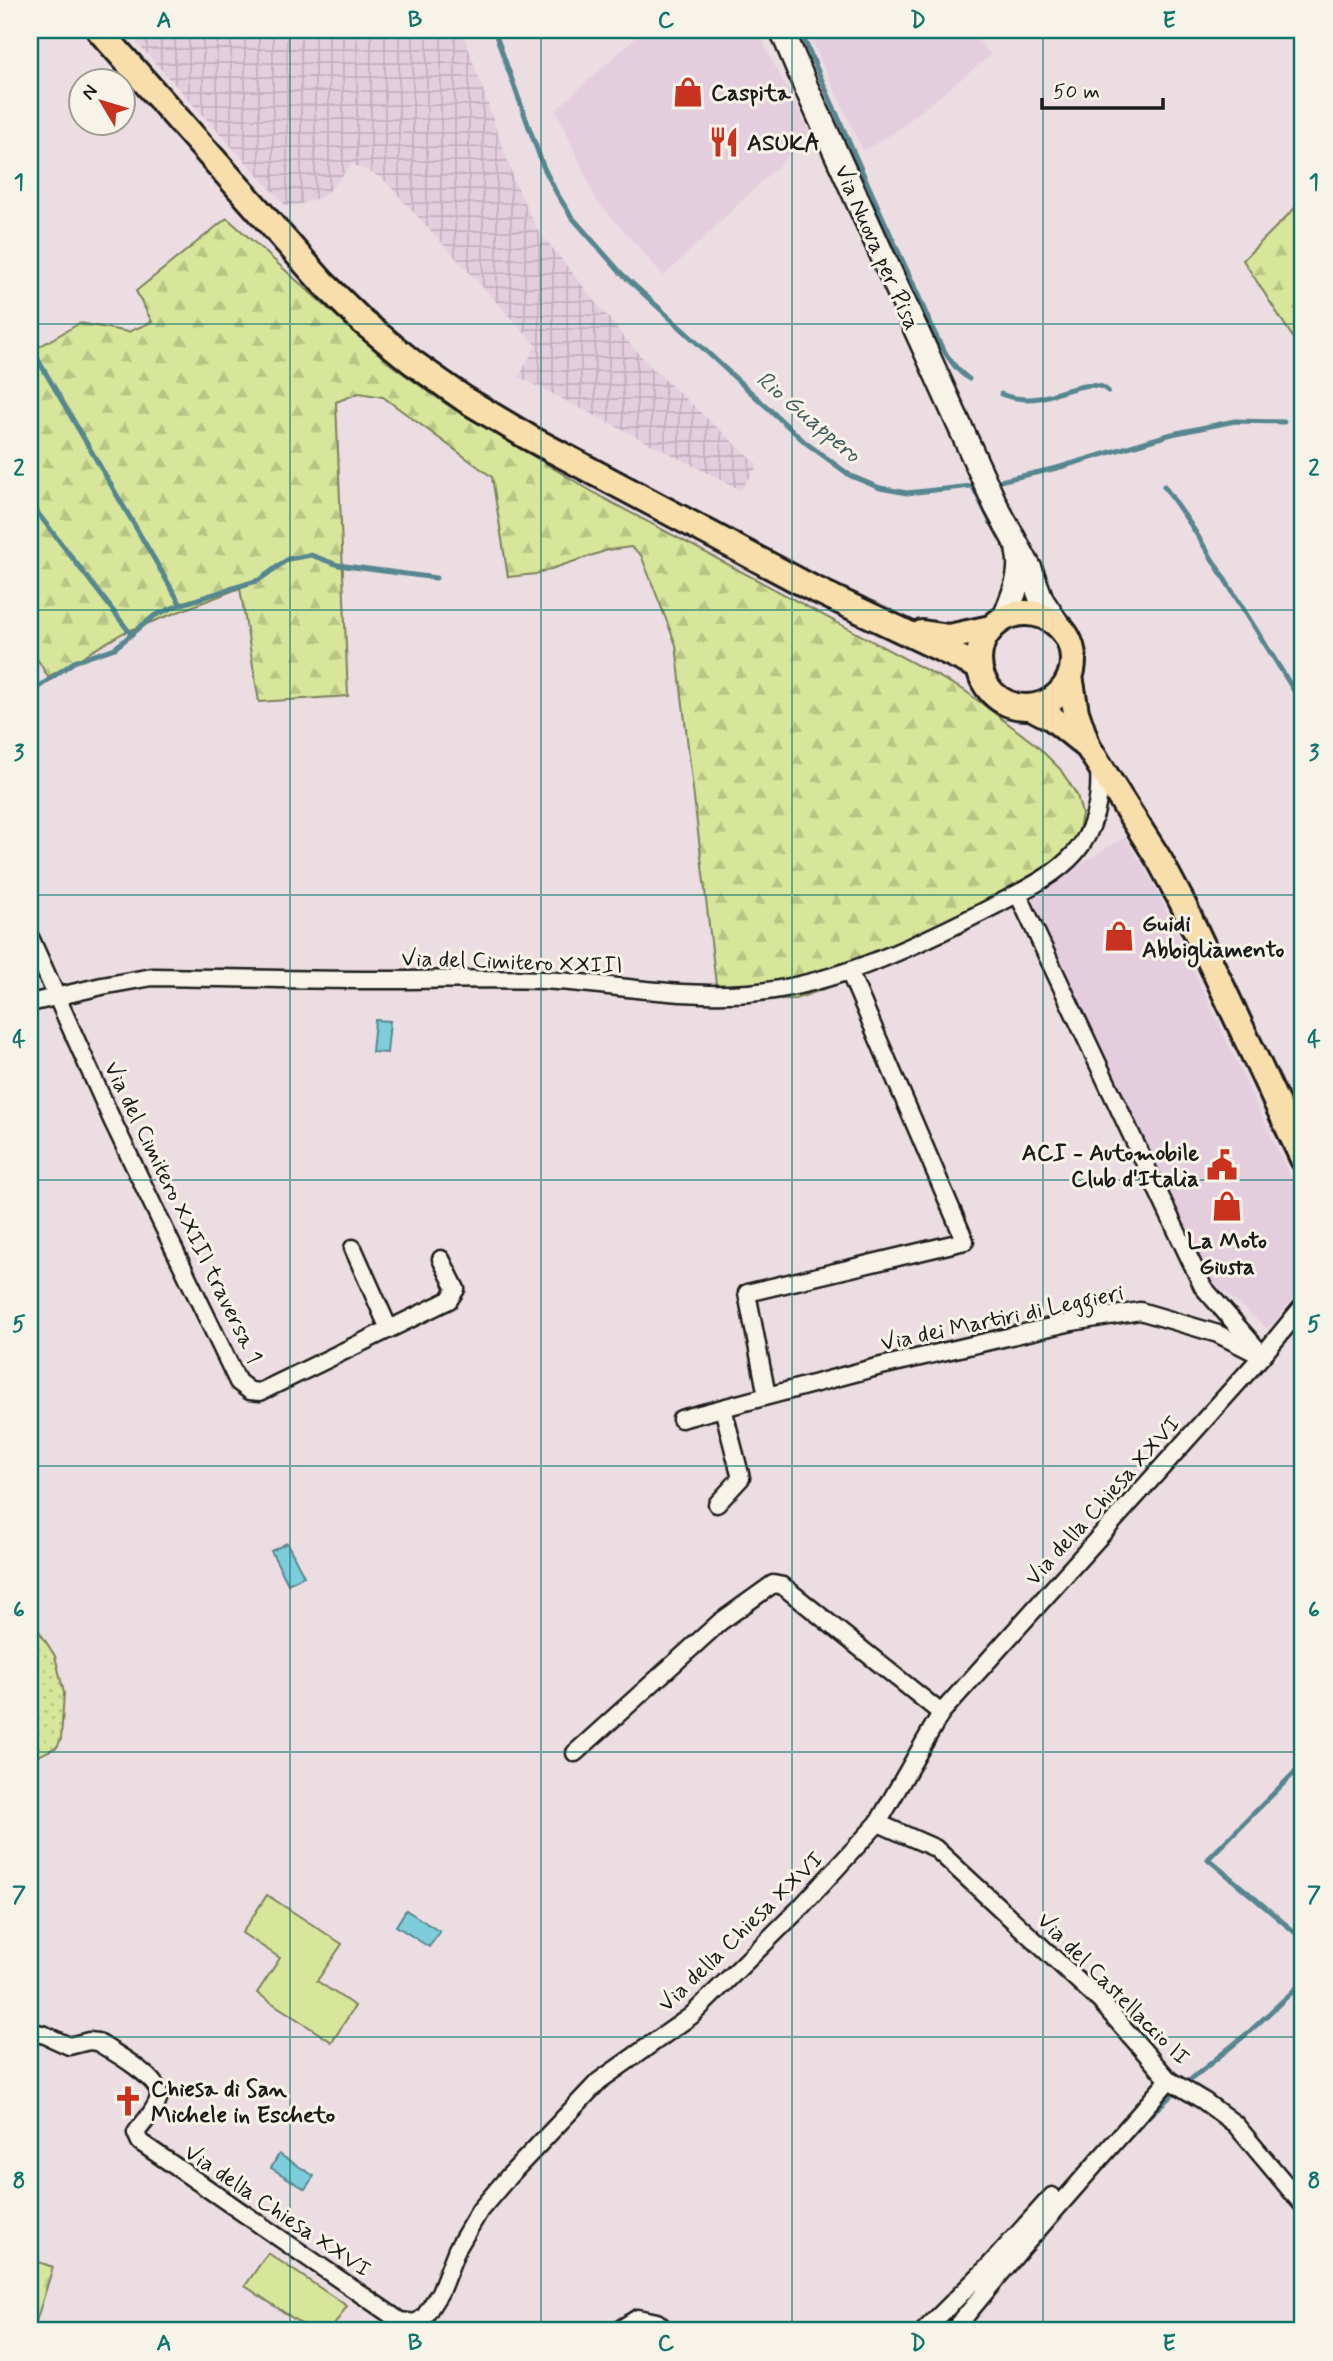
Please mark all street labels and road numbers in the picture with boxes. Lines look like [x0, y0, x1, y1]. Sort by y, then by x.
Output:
street label: Via Nuova per Pisa [826, 160, 926, 335]
street label: Via del Cimitero XXIII [401, 944, 623, 982]
street label: Via del Cimitero XXIII traversa 1 [96, 1057, 269, 1369]
street label: Via dei Martiri di Leggieri [878, 1279, 1127, 1361]
street label: Via della Chiesa XXVI [1019, 1410, 1188, 1593]
street label: Via della Chiesa XXVI [652, 1846, 831, 2019]
street label: Via del Castellaccio II [1030, 1906, 1196, 2072]
street label: Via della Chiesa XXVI [178, 2138, 376, 2285]

